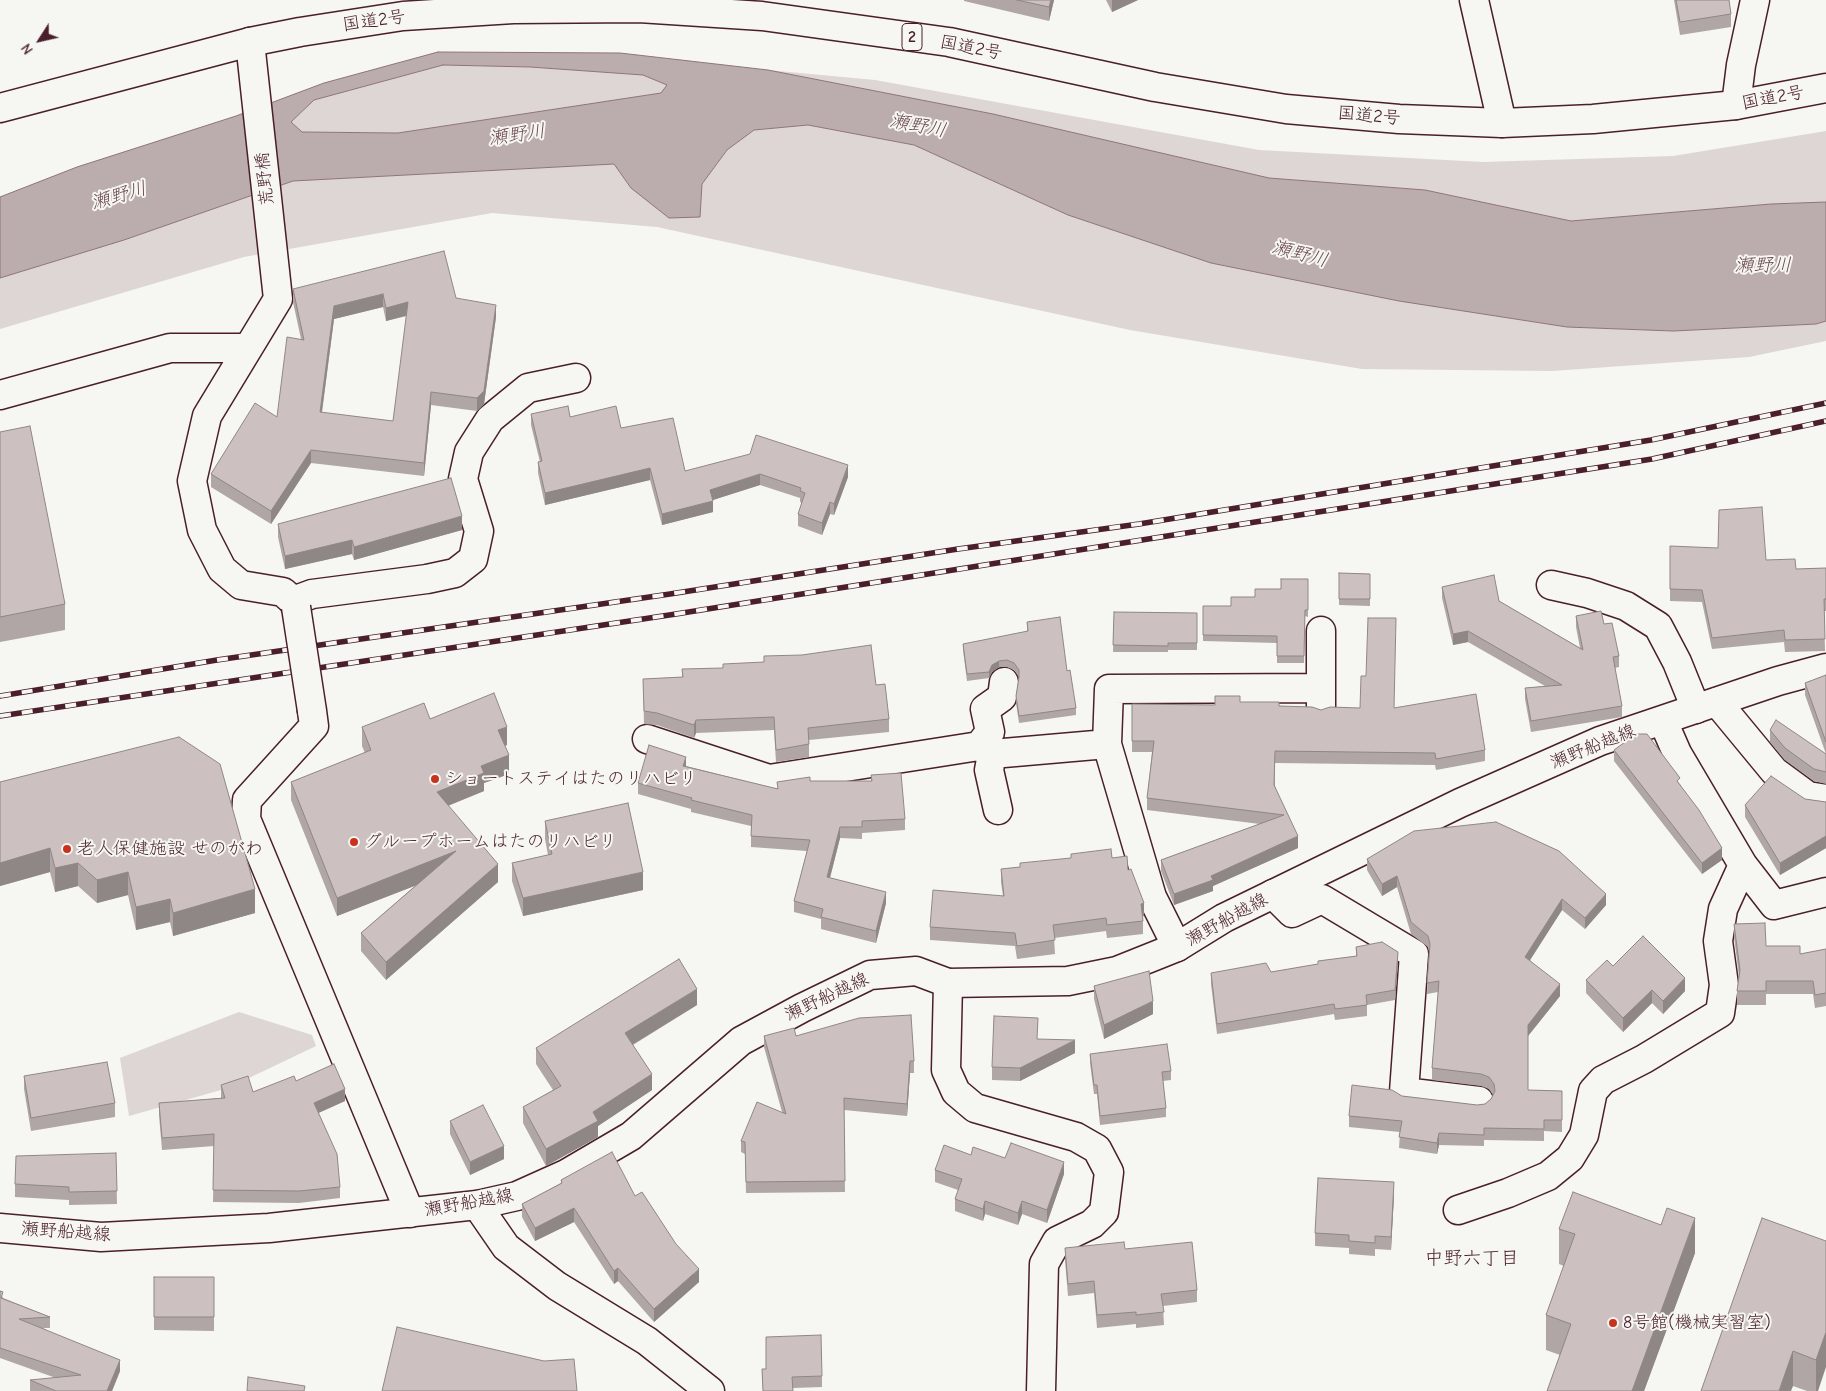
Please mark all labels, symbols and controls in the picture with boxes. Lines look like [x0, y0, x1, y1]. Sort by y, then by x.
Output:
street label: 国道2号 [341, 6, 407, 36]
north arrow [15, 15, 65, 65]
road number: 2 [902, 24, 922, 51]
street label: 国道2号 [938, 31, 1004, 65]
text: N [18, 40, 37, 58]
street label: 国道2号 [1740, 81, 1806, 115]
street label: 国道2号 [1336, 102, 1402, 130]
water label: 瀬野川 [888, 109, 948, 143]
water label: 瀬野川 [487, 120, 547, 150]
street label: 荒野橋 [251, 151, 279, 207]
water label: 瀬野川 [88, 177, 150, 215]
water label: 瀬野川 [1270, 236, 1330, 272]
water label: 瀬野川 [1735, 255, 1791, 277]
street label: 瀬野船越線 [1547, 720, 1639, 774]
place label: ショートステイはたのリハビリ [445, 768, 697, 790]
marker: ショートステイはたのリハビリ [429, 773, 441, 785]
place label: グループホームはたのリハビリ [364, 831, 617, 853]
marker: グループホームはたのリハビリ [348, 836, 360, 848]
place label: 老人保健施設 せのがわ [77, 838, 263, 860]
marker: 老人保健施設 せのがわ [61, 843, 73, 855]
street label: 瀬野船越線 [1182, 889, 1272, 951]
street label: 瀬野船越線 [782, 968, 872, 1026]
street label: 瀬野船越線 [423, 1185, 515, 1221]
street label: 瀬野船越線 [20, 1218, 112, 1246]
district label: 中野六丁目 [1425, 1248, 1519, 1270]
place label: 8号館(機械実習室) [1623, 1312, 1771, 1334]
marker: 8号館(機械実習室) [1607, 1317, 1619, 1329]

